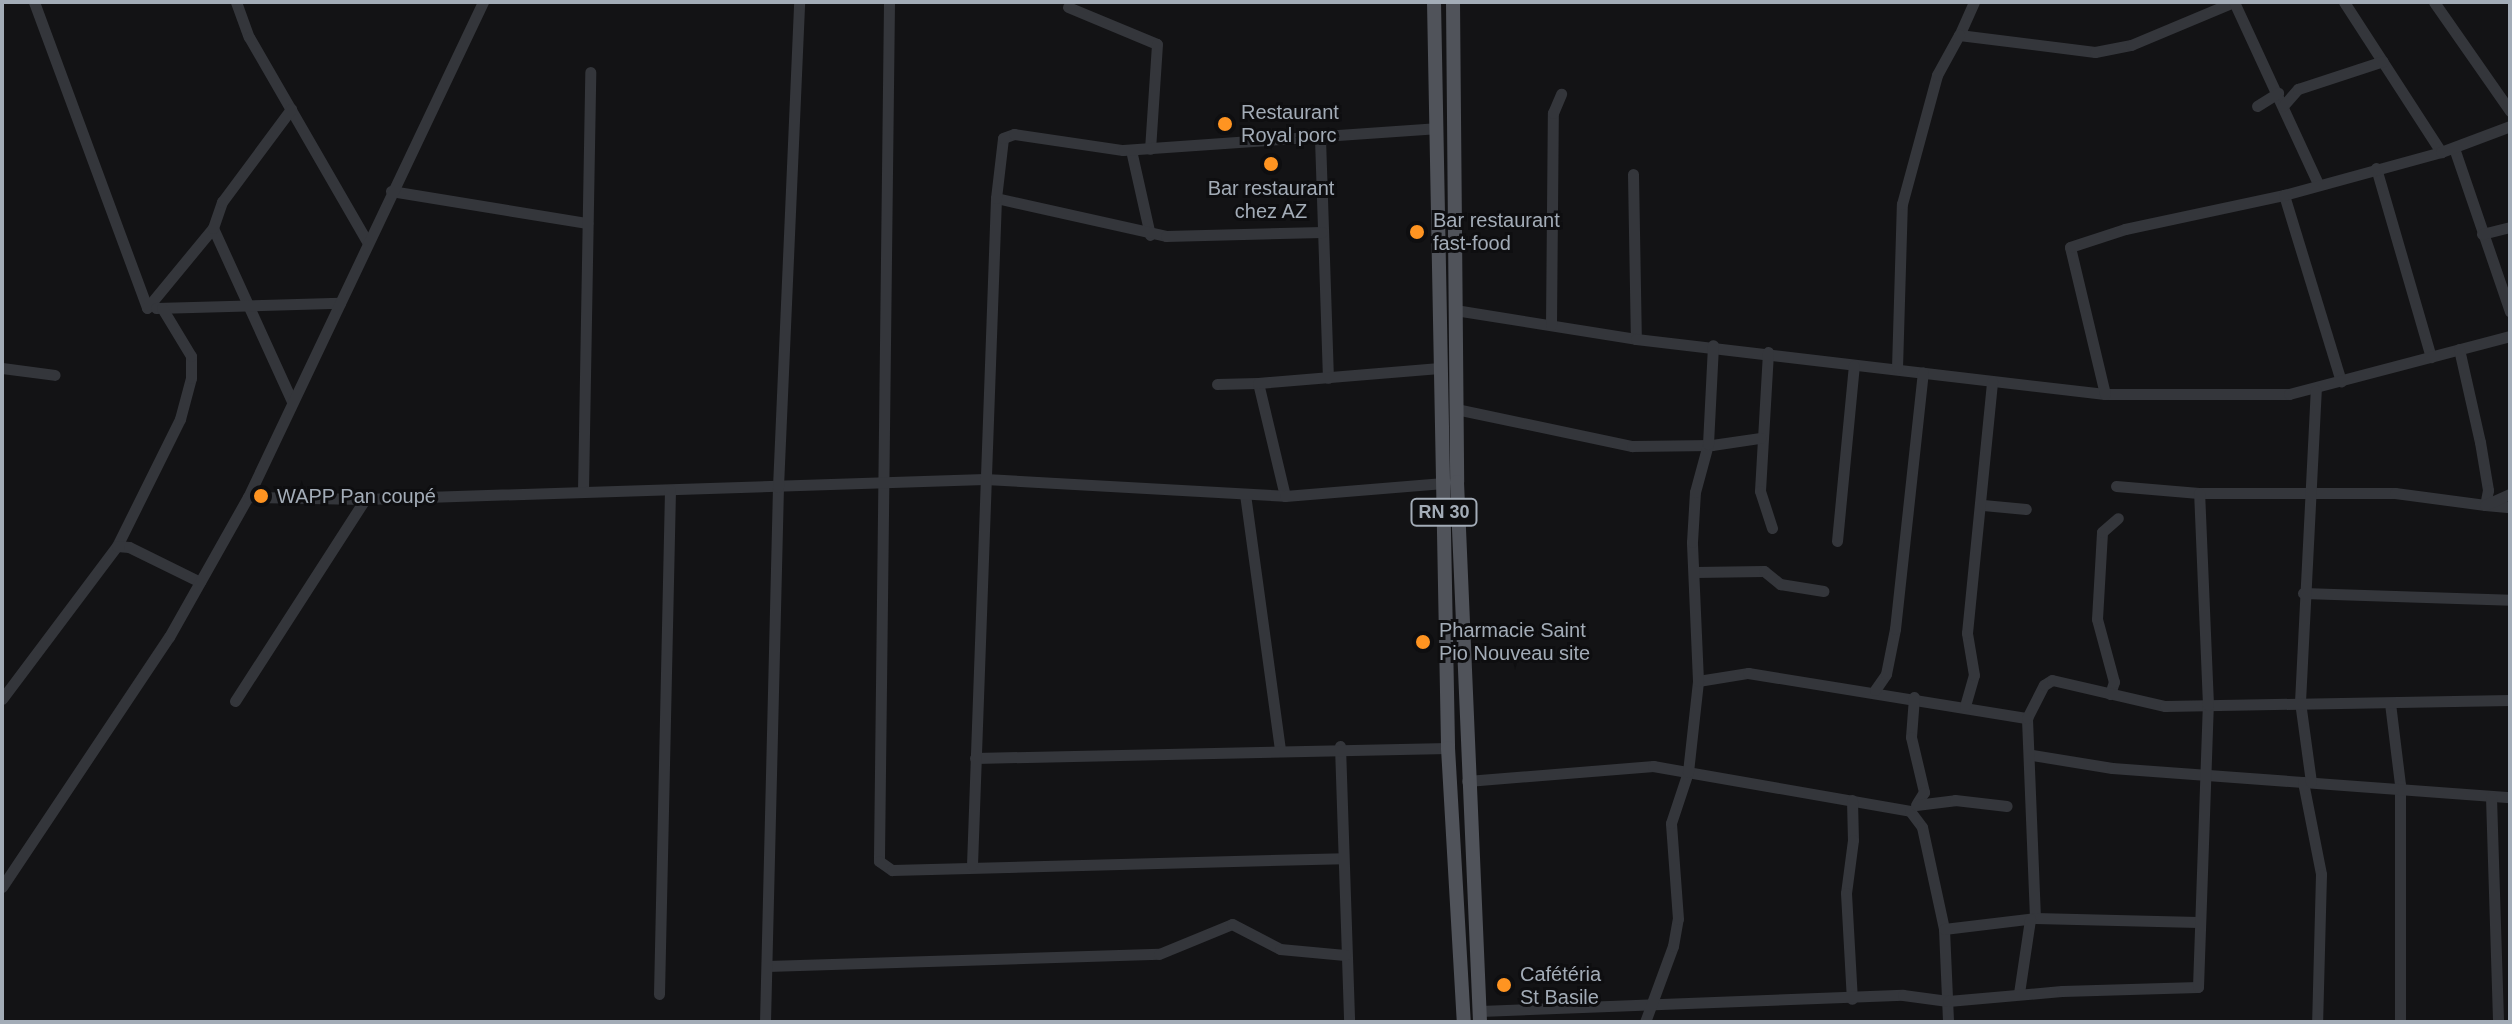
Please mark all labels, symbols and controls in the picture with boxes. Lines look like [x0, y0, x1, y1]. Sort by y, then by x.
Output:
place label: Restaurant Royal porc [1241, 100, 1339, 147]
marker: Restaurant Royal porc [1216, 115, 1234, 133]
marker: Bar restaurant chez AZ [1262, 155, 1280, 173]
place label: Bar restaurant chez AZ [1208, 176, 1334, 223]
place label: Bar restaurant fast-food [1433, 208, 1560, 255]
marker: Bar restaurant fast-food [1408, 223, 1426, 241]
place label: WAPP Pan coupé [277, 484, 436, 508]
marker: WAPP Pan coupé [252, 487, 270, 505]
road number: RN 30 [1410, 498, 1478, 526]
place label: Pharmacie Saint Pio Nouveau site [1439, 618, 1590, 665]
marker: Pharmacie Saint Pio Nouveau site [1414, 633, 1432, 651]
place label: Cafétéria St Basile [1520, 962, 1601, 1009]
marker: Cafétéria St Basile [1495, 976, 1513, 994]

